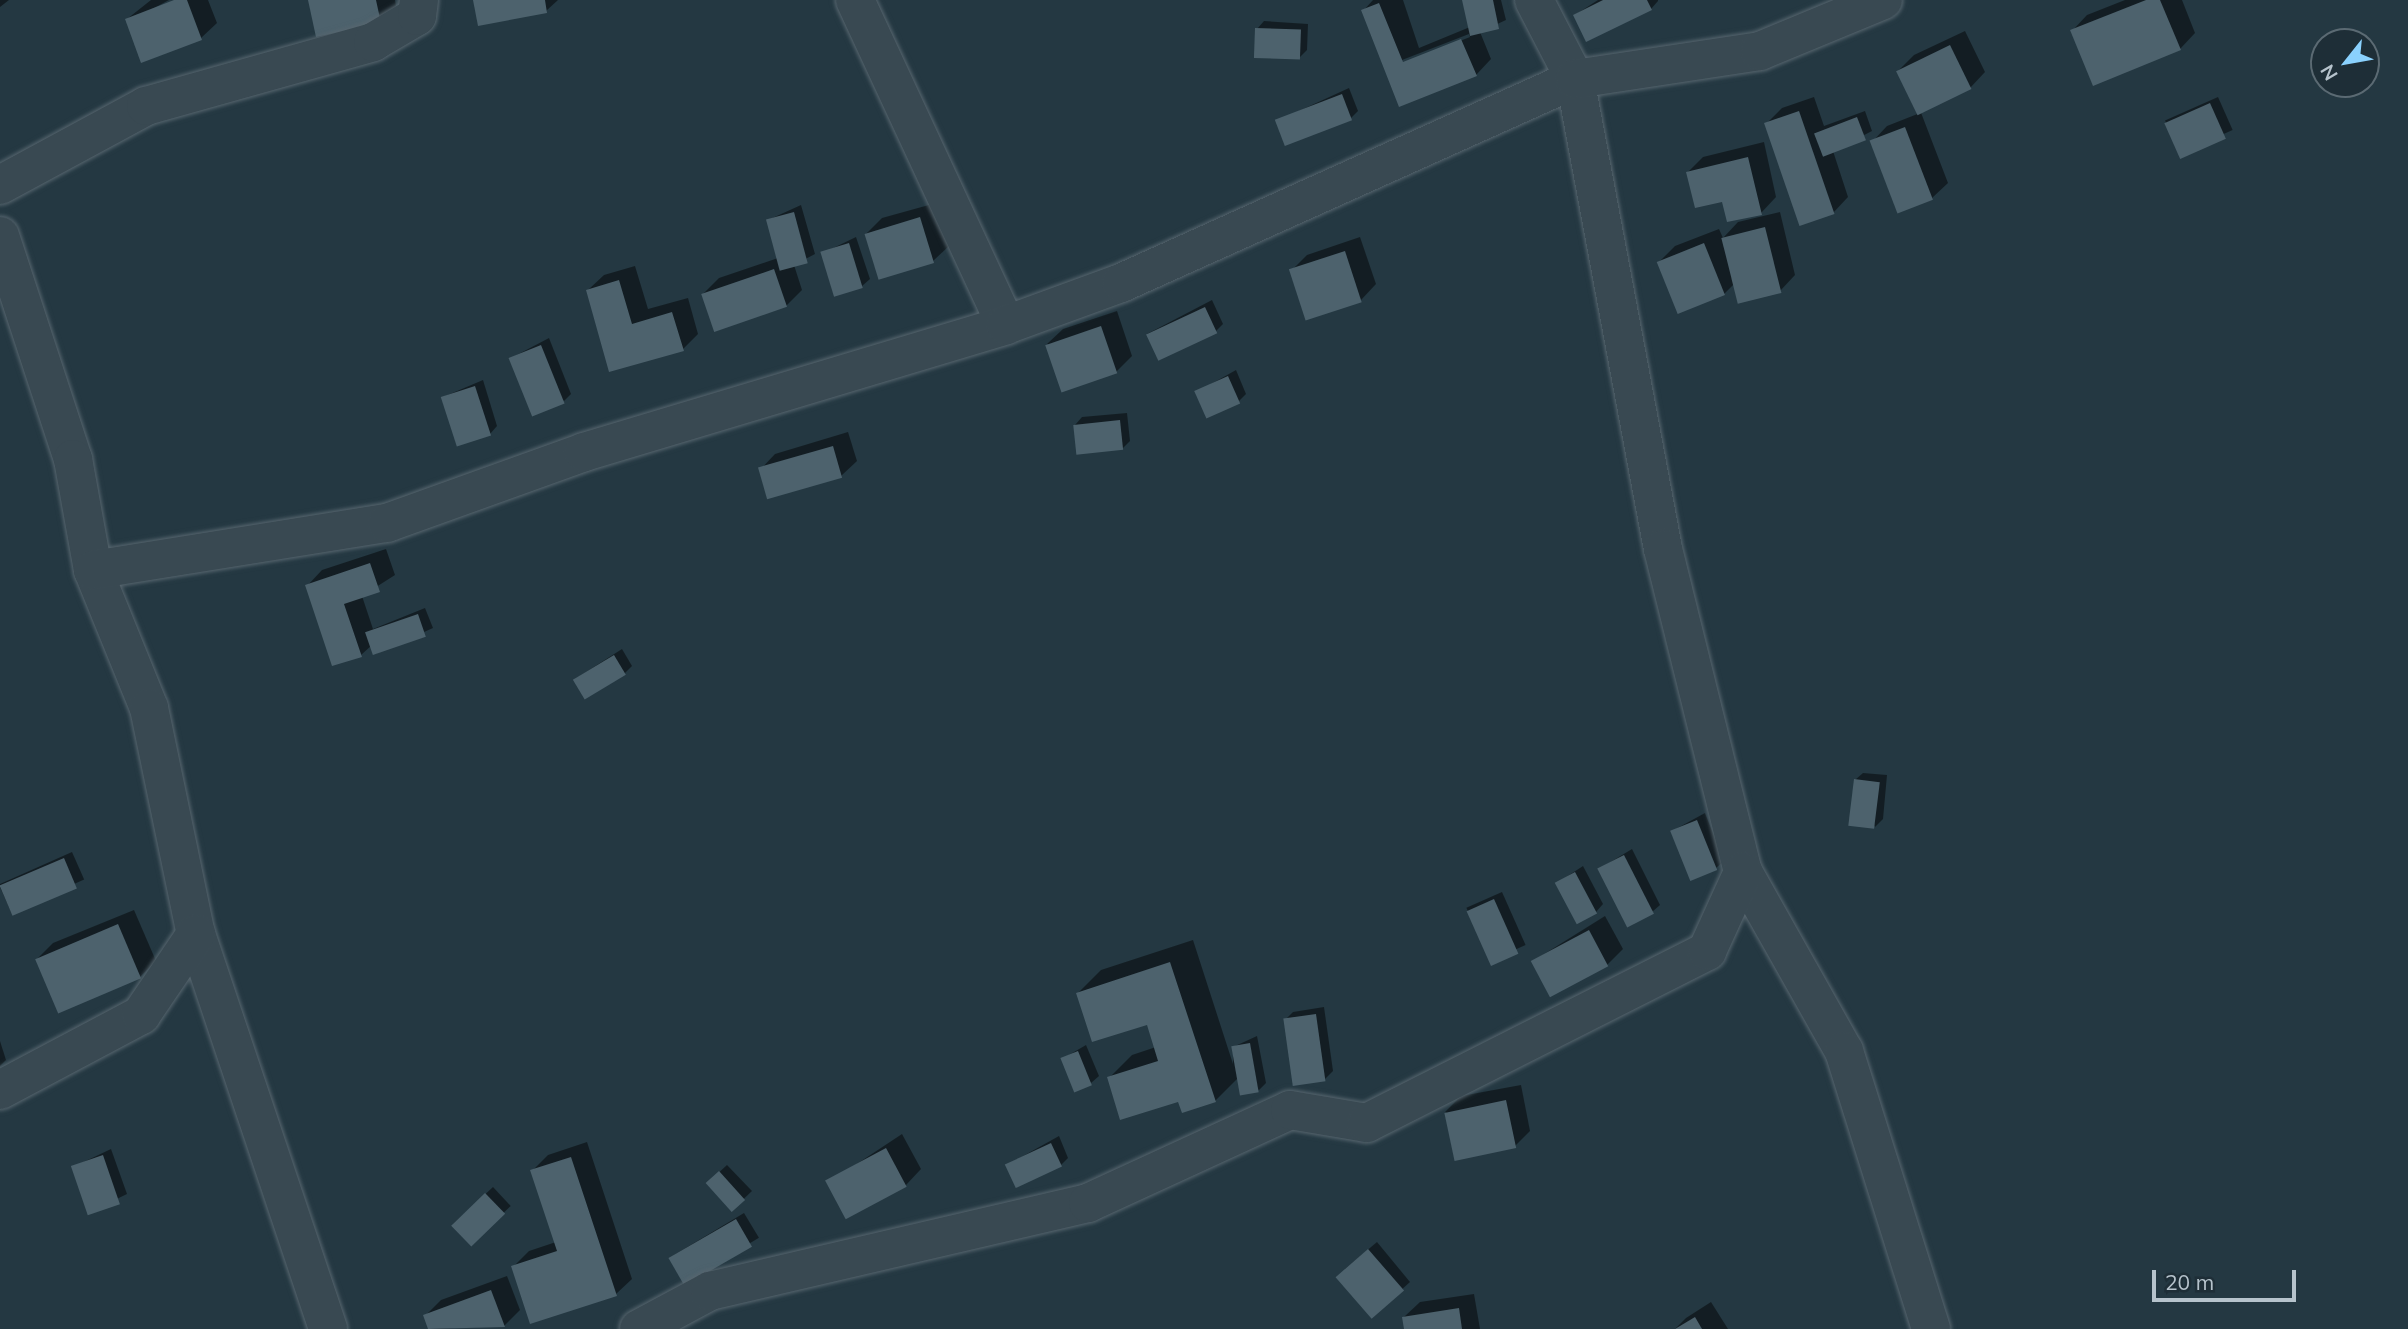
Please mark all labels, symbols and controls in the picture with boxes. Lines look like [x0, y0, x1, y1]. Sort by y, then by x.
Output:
north arrow [2310, 28, 2380, 98]
text: N [2315, 60, 2343, 85]
scale bar [2156, 1256, 2300, 1300]
text: 20 m [2165, 1269, 2214, 1295]

